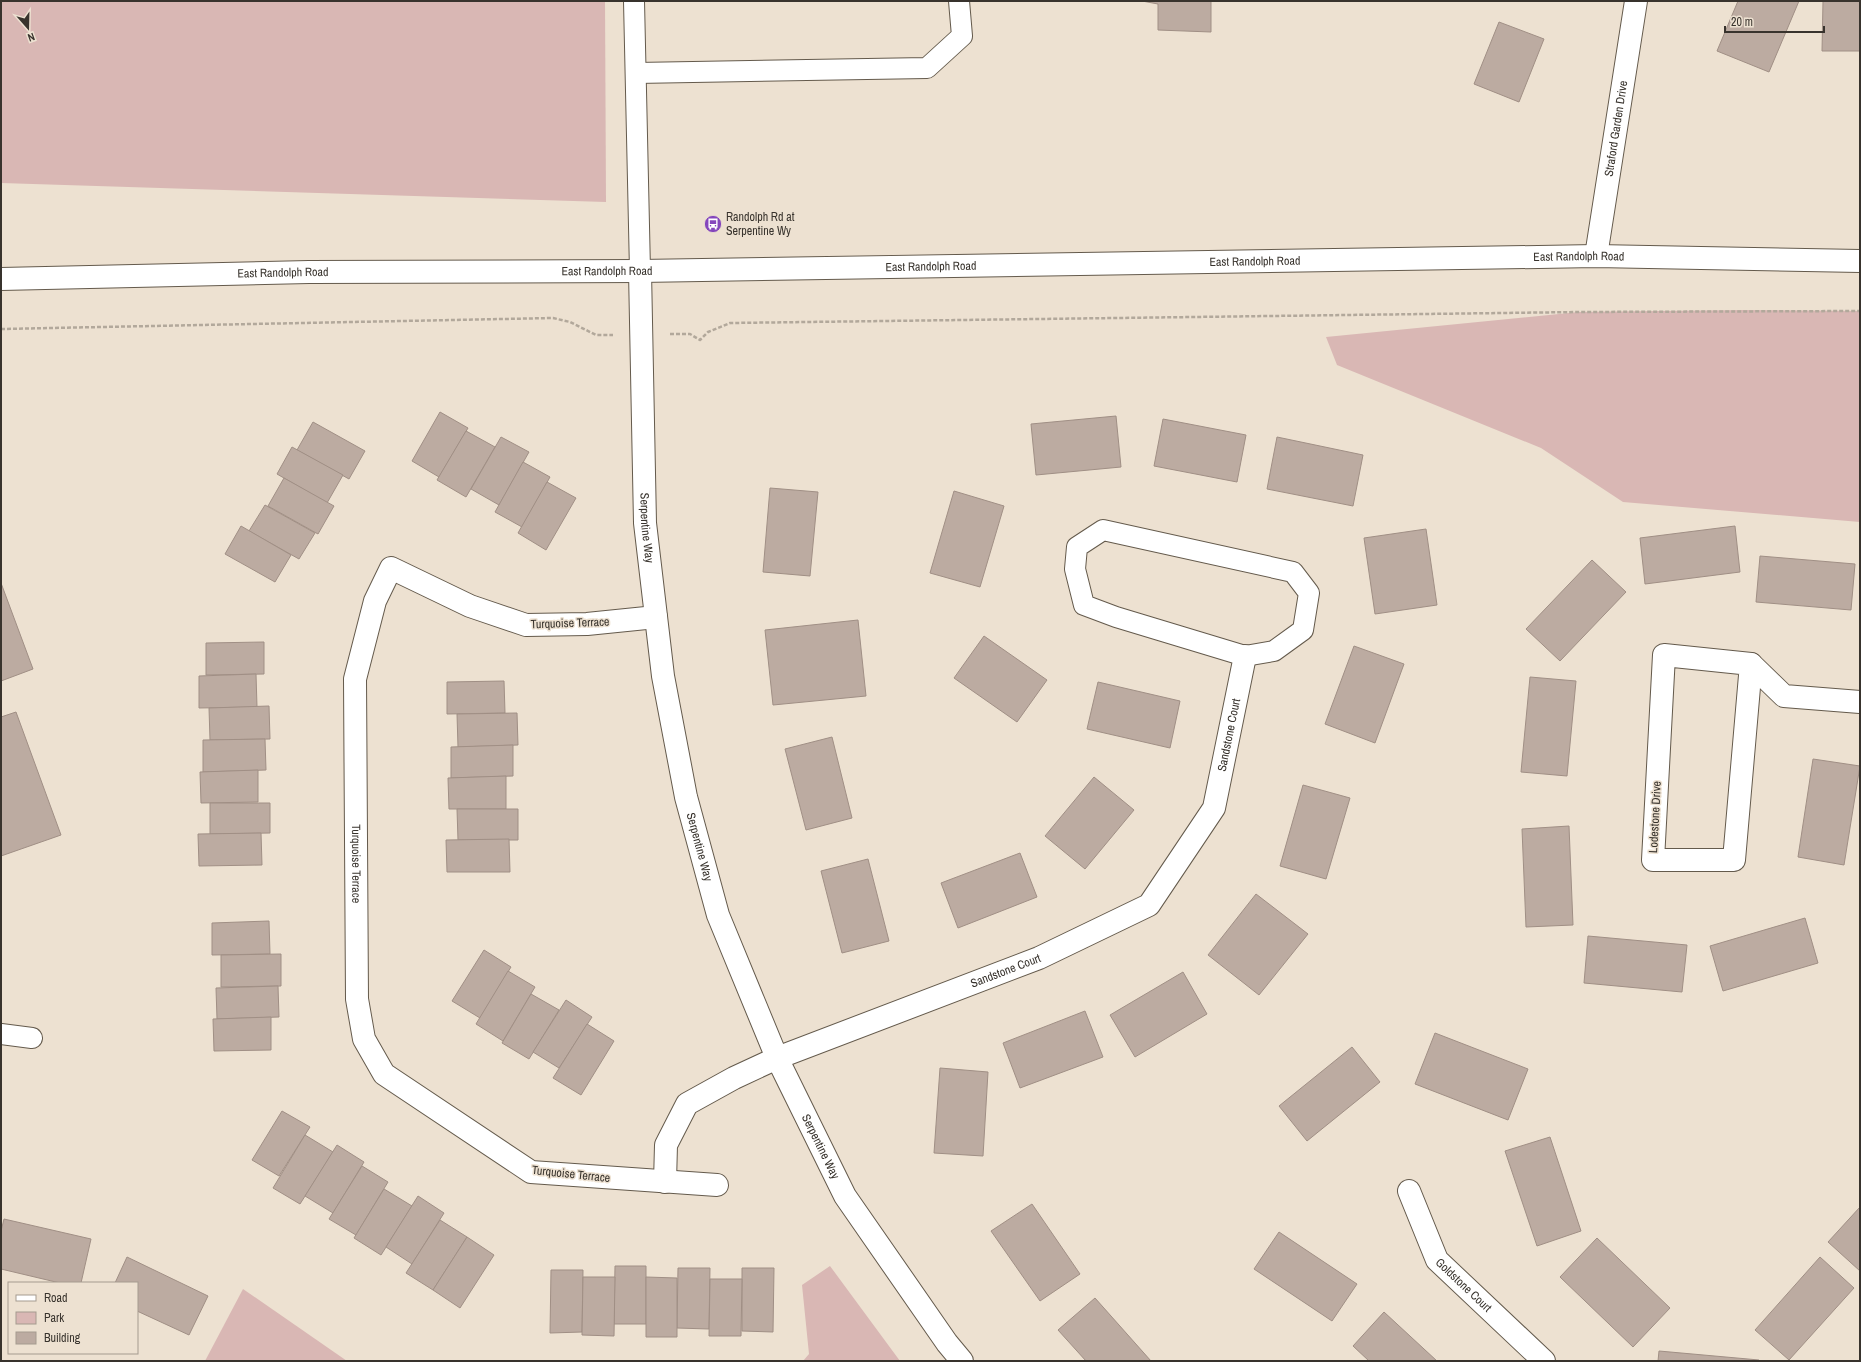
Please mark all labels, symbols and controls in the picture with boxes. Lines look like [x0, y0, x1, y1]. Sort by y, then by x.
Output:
north arrow [8, 8, 48, 48]
scale bar [1725, 8, 1824, 34]
text: 20 m [1731, 14, 1753, 30]
text: N [26, 30, 37, 45]
street label: Straford Garden Drive [1601, 79, 1631, 178]
place label: Randolph Rd at Serpentine Wy [726, 209, 795, 239]
bus stop icon: Randolph Rd at Serpentine Wy [703, 214, 723, 234]
street label: East Randolph Road [1533, 248, 1624, 265]
street label: East Randolph Road [1209, 253, 1300, 270]
street label: East Randolph Road [885, 258, 977, 275]
street label: East Randolph Road [561, 263, 653, 279]
street label: East Randolph Road [237, 264, 328, 282]
street label: Serpentine Way [636, 493, 658, 564]
street label: Turquoise Terrace [530, 614, 610, 632]
street label: Sandstone Court [1214, 697, 1244, 773]
street label: Lodestone Drive [1645, 781, 1665, 853]
street label: Serpentine Way [683, 811, 716, 883]
street label: Turquoise Terrace [348, 824, 364, 903]
street label: Sandstone Court [968, 950, 1043, 991]
street label: Serpentine Way [798, 1112, 843, 1182]
street label: Turquoise Terrace [531, 1162, 611, 1186]
street label: Goldstone Court [1432, 1255, 1495, 1316]
legend [8, 1282, 138, 1354]
text: Road [44, 1290, 68, 1306]
text: Park [44, 1310, 64, 1326]
text: Building [44, 1330, 81, 1346]

